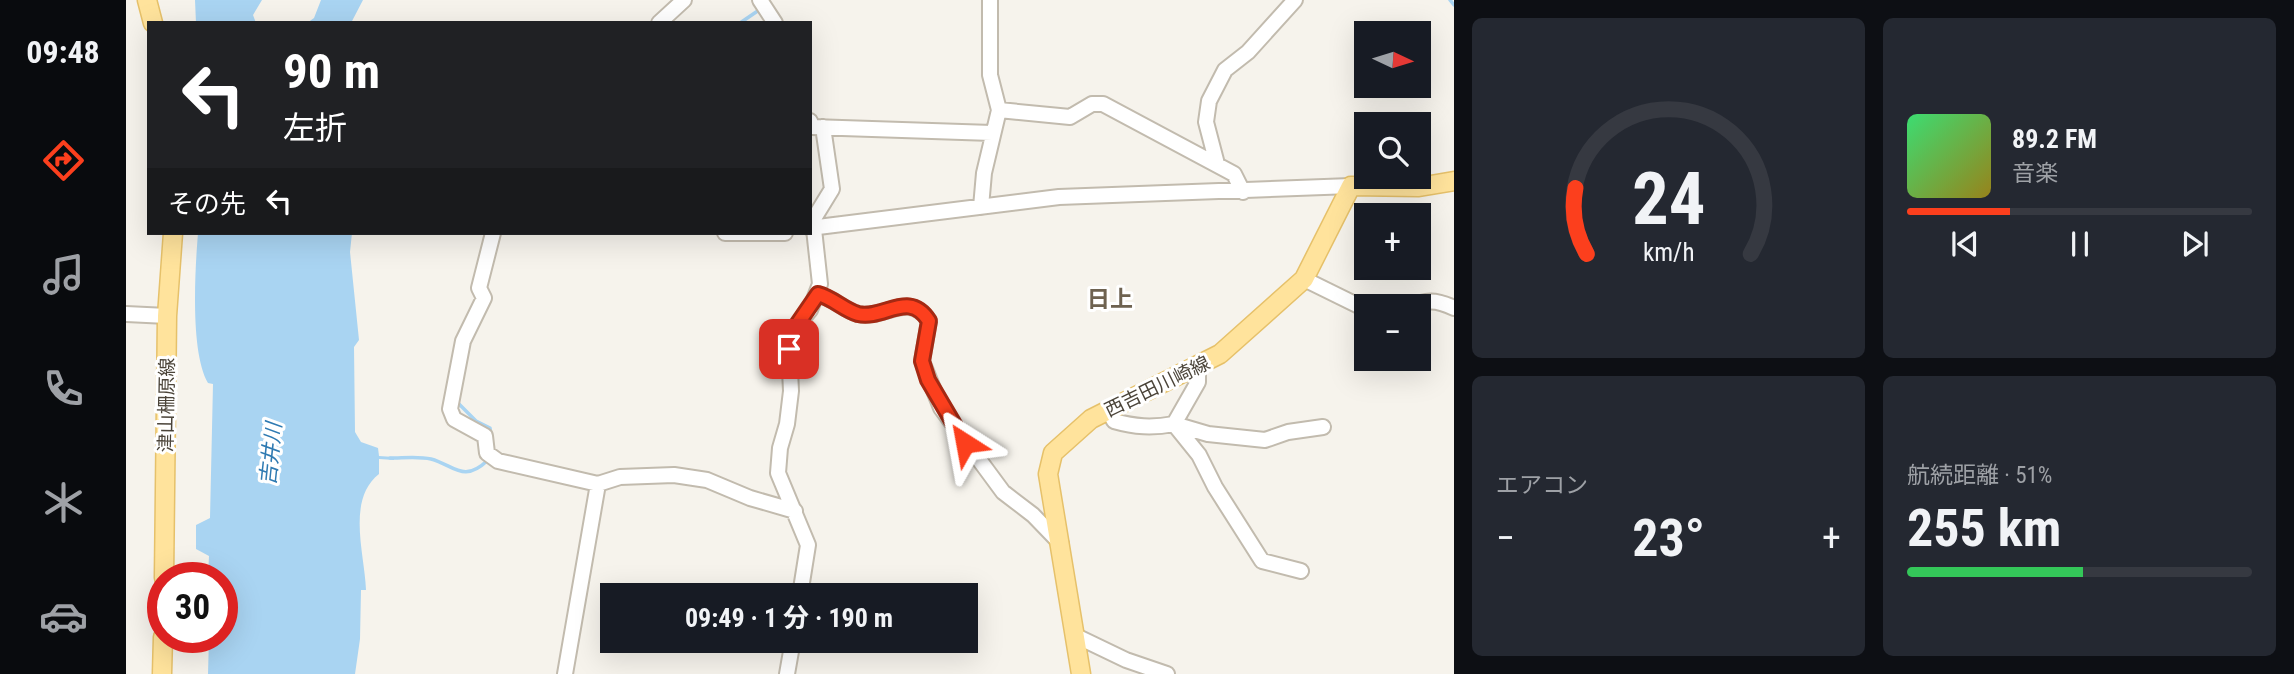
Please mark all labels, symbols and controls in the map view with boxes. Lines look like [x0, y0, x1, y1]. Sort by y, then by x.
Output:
north arrow [1354, 21, 1432, 98]
map controls [1354, 21, 1431, 371]
text: 09:48 [26, 33, 100, 71]
text: 90 m [283, 43, 380, 100]
icon: left [168, 49, 259, 140]
text: 左折 [283, 109, 347, 147]
button: search [1354, 112, 1431, 189]
text: 89.2 FM [2012, 124, 2097, 154]
icon: directions [39, 136, 88, 185]
text: 24 [1632, 157, 1705, 243]
text: 音楽 [2012, 160, 2058, 187]
icon: left [260, 182, 298, 220]
text: その先 [168, 189, 246, 219]
button: + [1354, 203, 1431, 280]
icon: previous [1946, 225, 1984, 263]
icon: pause [2061, 225, 2099, 263]
icon: next [2176, 225, 2214, 263]
text: km/h [1643, 238, 1694, 267]
icon: music [39, 250, 88, 299]
district label: 日上 [1087, 286, 1133, 313]
button: − [1354, 294, 1431, 371]
pin [759, 319, 819, 379]
icon: arrive [770, 330, 808, 368]
street label: 西吉田川崎線 [1101, 351, 1213, 422]
street label: 津山柵原線 [154, 357, 179, 453]
icon: phone [39, 364, 88, 413]
position arrow [928, 406, 1002, 480]
water label: 吉井川 [256, 419, 286, 487]
text: 航続距離 · 51% [1907, 462, 2052, 489]
text: エアコン [1496, 472, 1588, 499]
icon: climate [39, 478, 88, 527]
text: 255 km [1907, 498, 2061, 559]
text: 23° [1632, 508, 1705, 569]
text: − [1496, 516, 1515, 560]
text: + [1822, 516, 1841, 560]
speed limit sign: 30 [147, 562, 238, 653]
icon: car [39, 592, 88, 641]
text: 09:49 · 1 分 · 190 m [685, 603, 893, 633]

